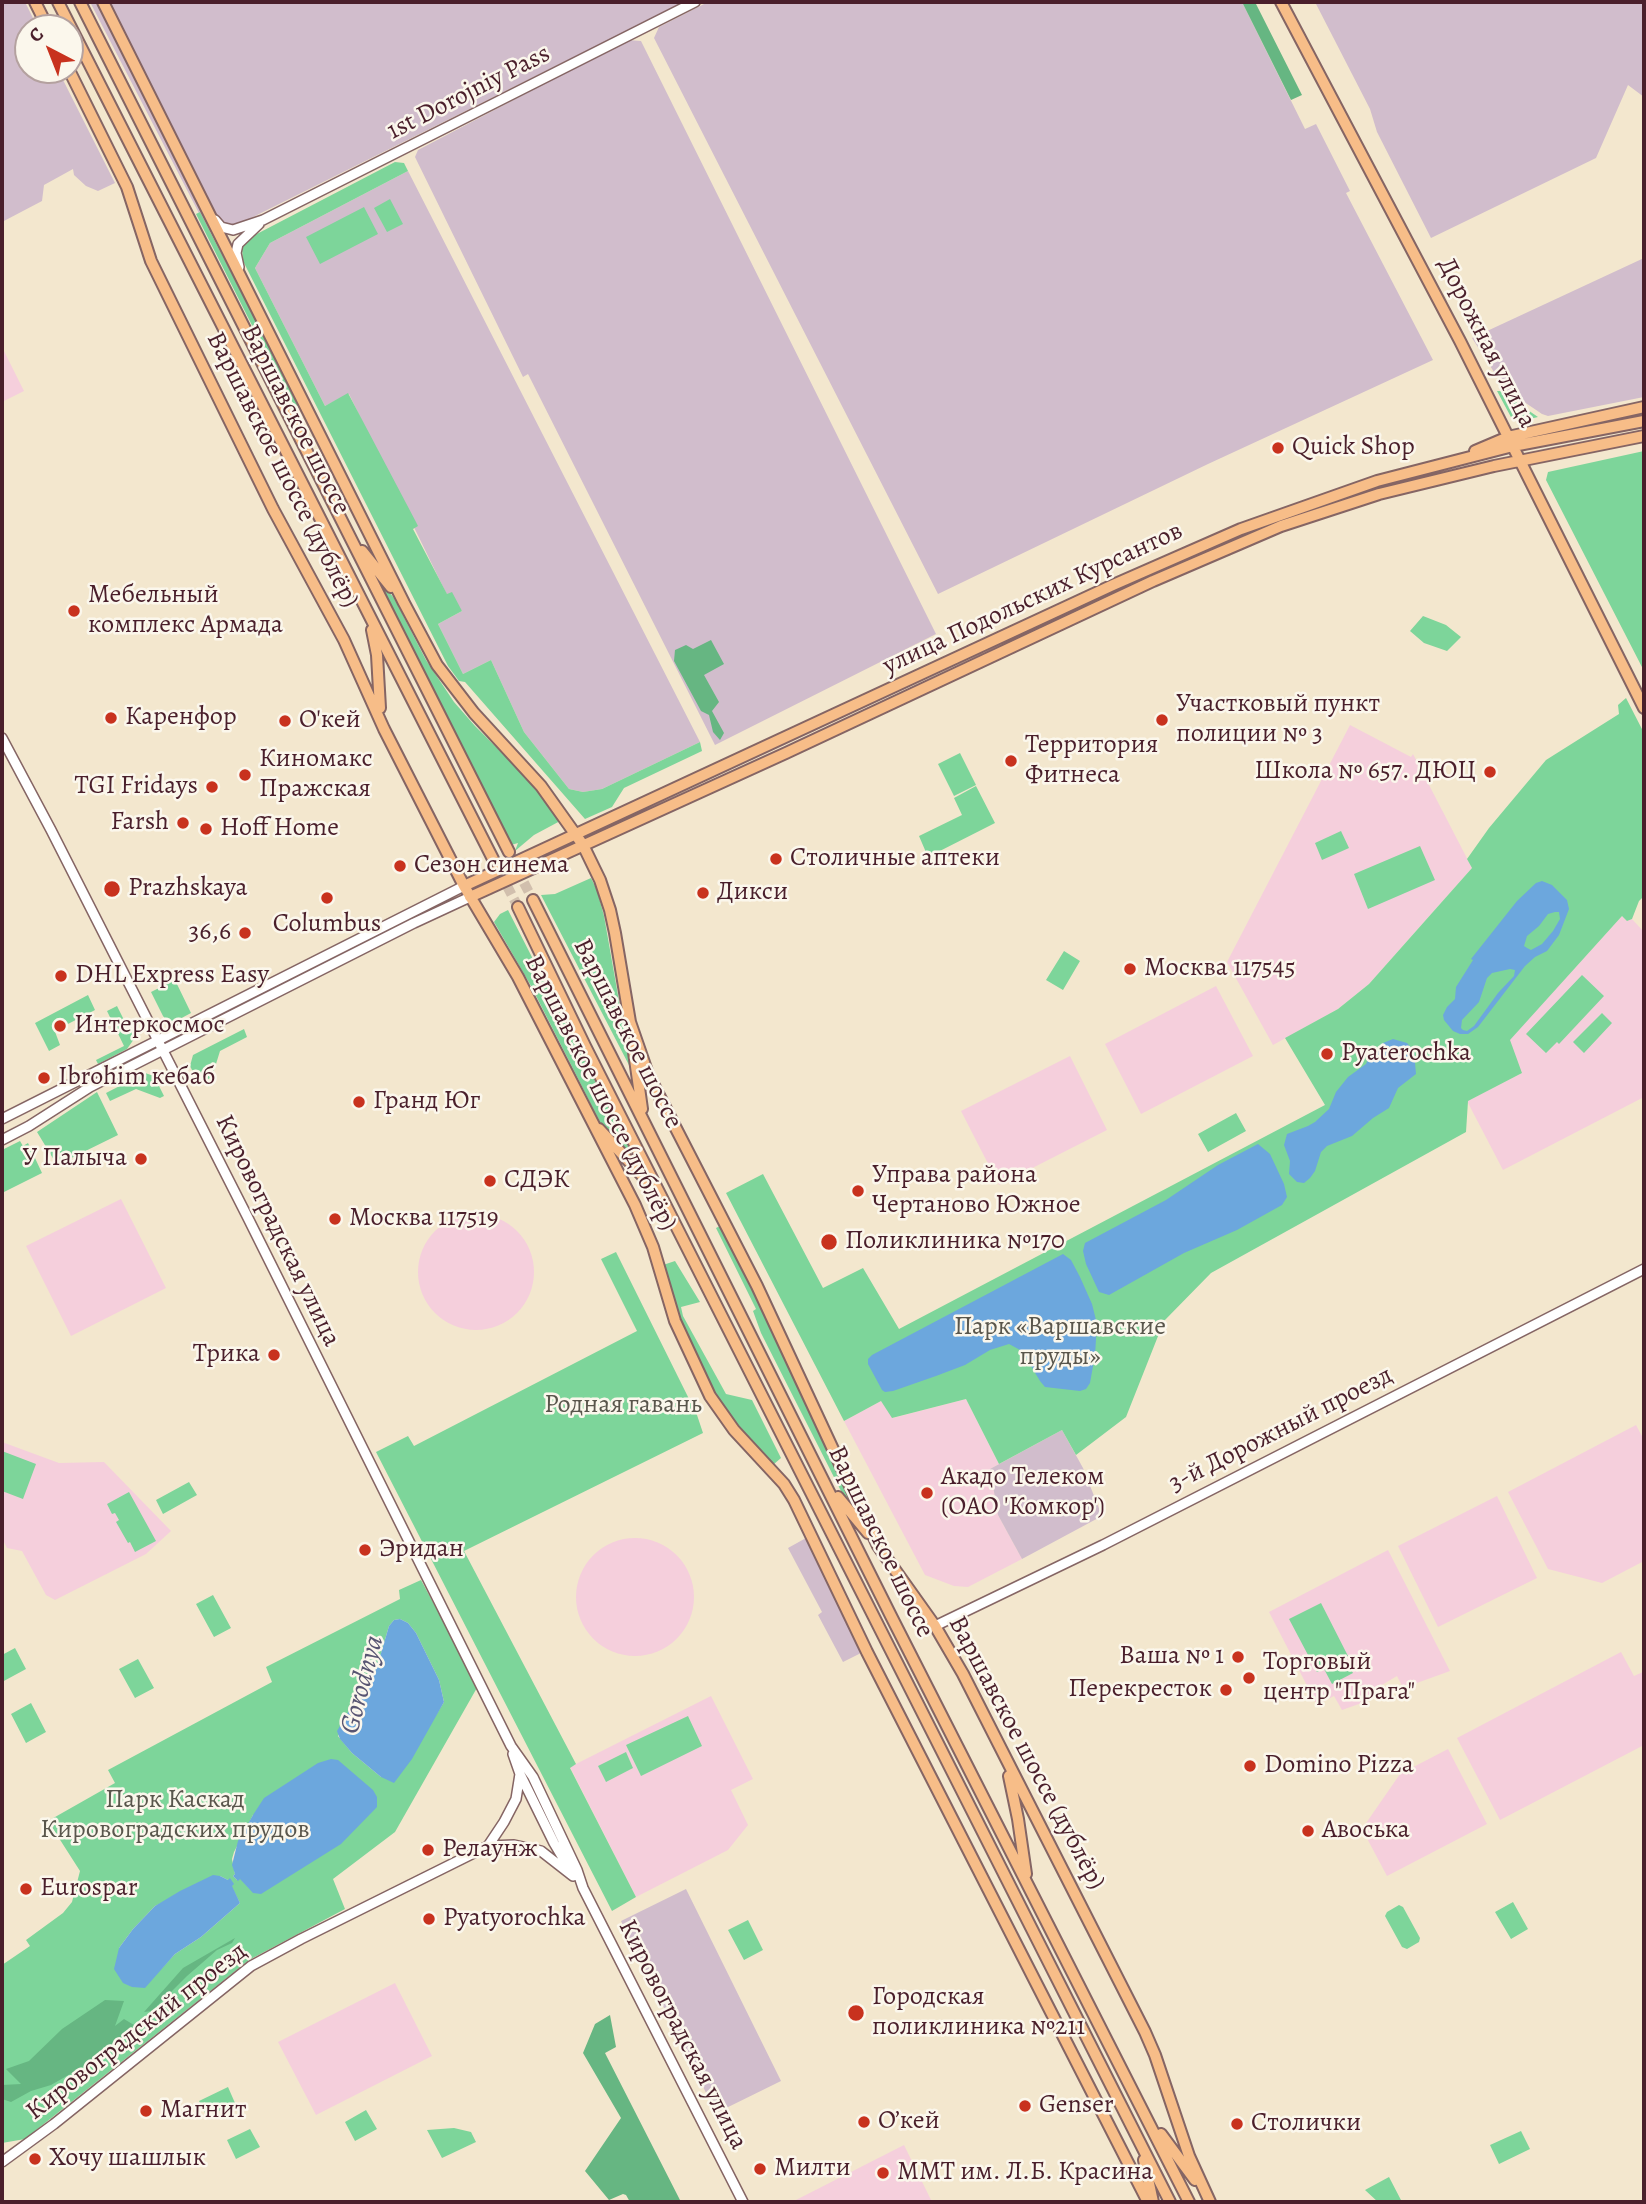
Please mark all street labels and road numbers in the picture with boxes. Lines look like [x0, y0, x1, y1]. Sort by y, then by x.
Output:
street label: 1st Dorojniy Pass [382, 39, 556, 147]
street label: Дорожная улица [1430, 253, 1542, 433]
street label: Варшавское шоссе [234, 320, 356, 520]
street label: Варшавское шоссе (дублёр) [199, 327, 365, 613]
street label: улица Подольских Курсантов [878, 516, 1188, 682]
street label: Варшавское шоссе [566, 934, 688, 1134]
street label: Варшавское шоссе (дублёр) [517, 950, 683, 1236]
street label: Кировоградская улица [207, 1110, 347, 1352]
street label: 3-й Дорожный проезд [1164, 1360, 1398, 1500]
street label: Варшавское шоссе [820, 1441, 940, 1643]
street label: Варшавское шоссе (дублёр) [941, 1611, 1111, 1895]
street label: Кировоградская улица [611, 1915, 753, 2155]
street label: Кировоградский проезд [21, 1936, 253, 2128]

